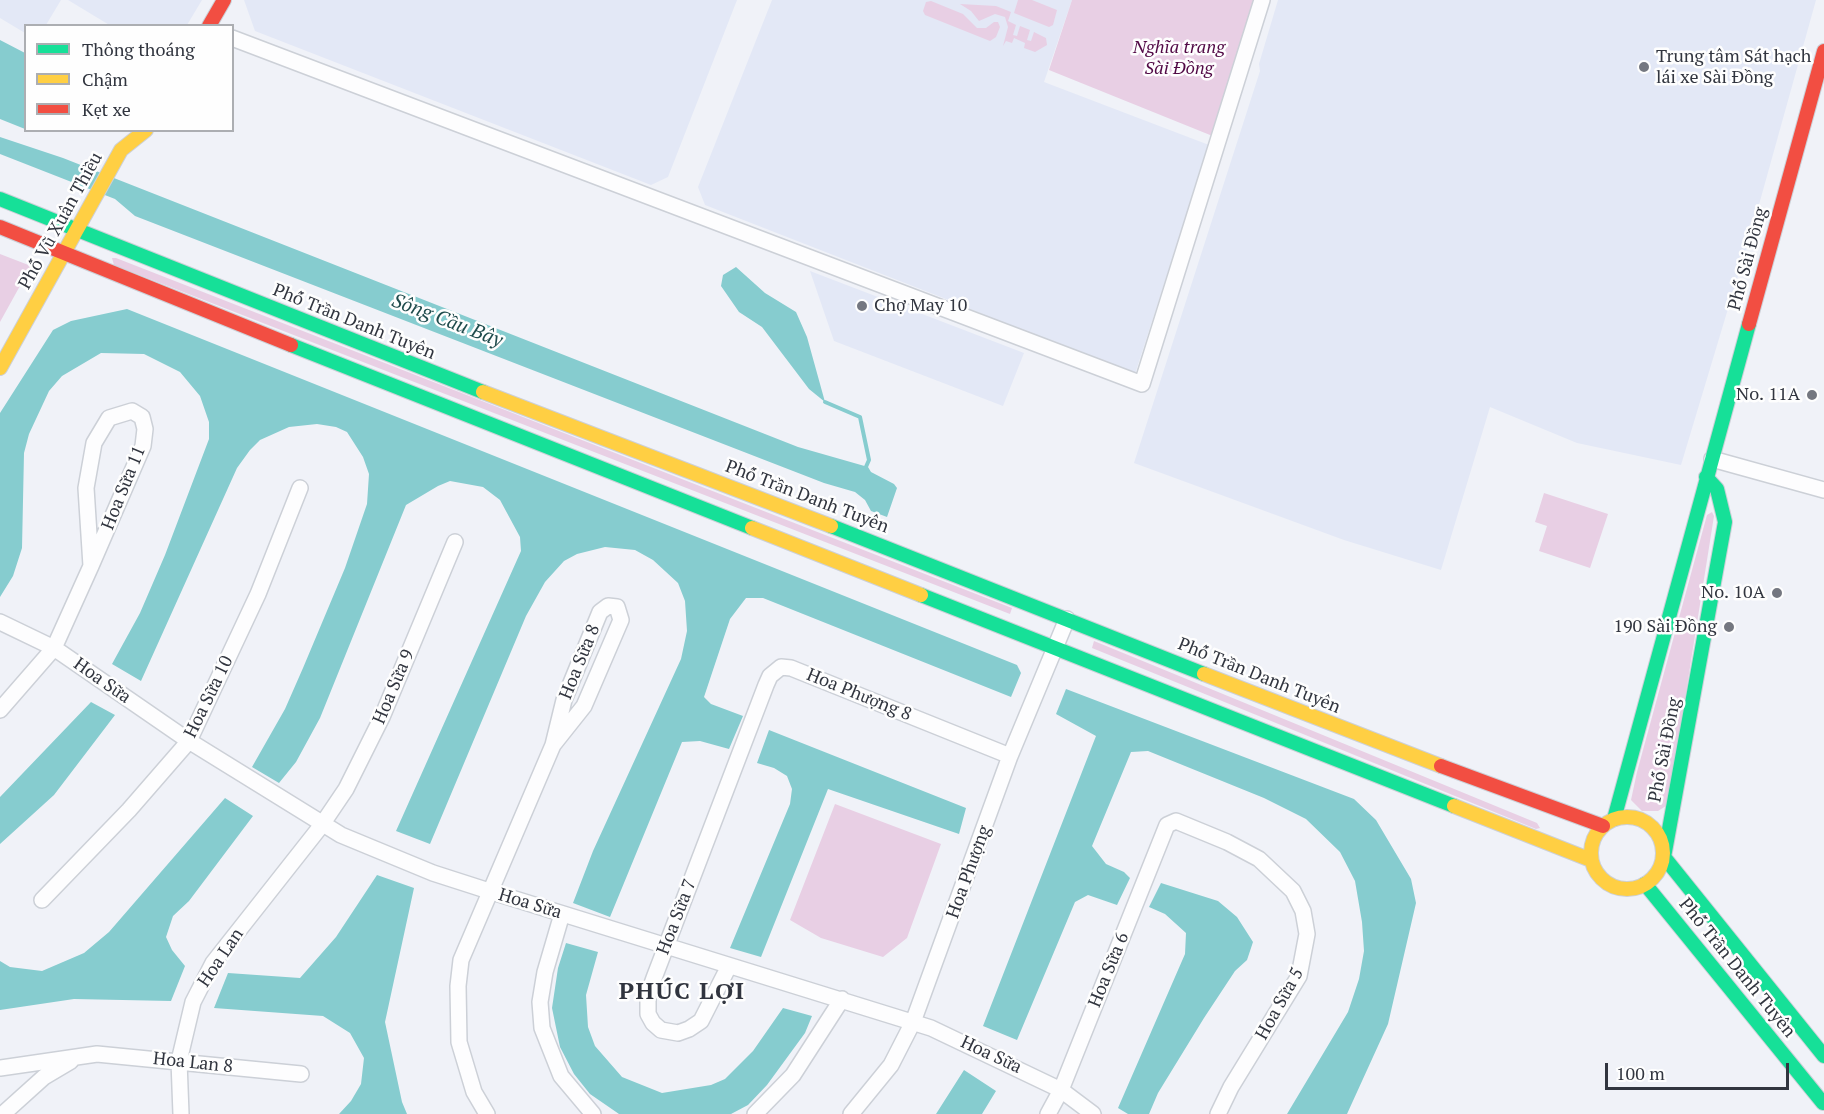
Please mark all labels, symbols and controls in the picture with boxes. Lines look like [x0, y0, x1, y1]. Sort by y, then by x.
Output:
legend [24, 24, 234, 132]
text: Thông thoáng [82, 37, 195, 61]
park label: Nghĩa trang Sài Đồng [1133, 37, 1225, 80]
place label: Trung tâm Sát hạch lái xe Sài Đồng [1656, 46, 1811, 88]
marker: Trung tâm Sát hạch lái xe Sài Đồng [1637, 60, 1651, 74]
text: Chậm [82, 67, 128, 91]
text: Kẹt xe [82, 97, 131, 121]
street label: Phố Vũ Xuân Thiều [14, 149, 108, 293]
street label: Phố Sài Đồng [1724, 205, 1772, 313]
street label: Phố Trần Danh Tuyên [270, 280, 438, 364]
water label: Sông Cầu Bây [388, 289, 506, 353]
place label: Chợ May 10 [874, 295, 967, 317]
marker: Chợ May 10 [855, 299, 869, 313]
place label: No. 11A [1736, 384, 1800, 406]
marker: No. 11A [1805, 388, 1819, 402]
street label: Hoa Sữa 11 [97, 443, 151, 533]
street label: Phố Trần Danh Tuyên [722, 456, 892, 538]
place label: No. 10A [1701, 582, 1765, 604]
marker: No. 10A [1770, 586, 1784, 600]
place label: 190 Sài Đồng [1613, 616, 1717, 638]
marker: 190 Sài Đồng [1722, 620, 1736, 634]
street label: Hoa Sữa 8 [555, 621, 605, 703]
street label: Phố Trần Danh Tuyên [1175, 634, 1343, 718]
street label: Hoa Sữa 9 [369, 646, 419, 728]
street label: Hoa Sữa 10 [180, 652, 238, 742]
street label: Hoa Sữa [69, 654, 135, 708]
street label: Hoa Phượng 8 [803, 664, 915, 726]
street label: Phố Sài Đồng [1644, 696, 1686, 804]
street label: Hoa Phượng [942, 823, 996, 921]
street label: Hoa Sữa 7 [653, 876, 701, 958]
street label: Hoa Sữa [496, 884, 564, 924]
street label: Phố Trần Danh Tuyên [1674, 894, 1800, 1042]
street label: Hoa Lan [194, 925, 248, 991]
street label: Hoa Sữa 6 [1084, 929, 1134, 1011]
street label: Hoa Sữa 5 [1251, 964, 1309, 1044]
district label: PHÚC LỢI [619, 978, 745, 1006]
street label: Hoa Sữa [957, 1031, 1025, 1079]
street label: Hoa Lan 8 [152, 1048, 234, 1078]
scale bar [1608, 1051, 1792, 1089]
text: 100 m [1616, 1061, 1665, 1085]

